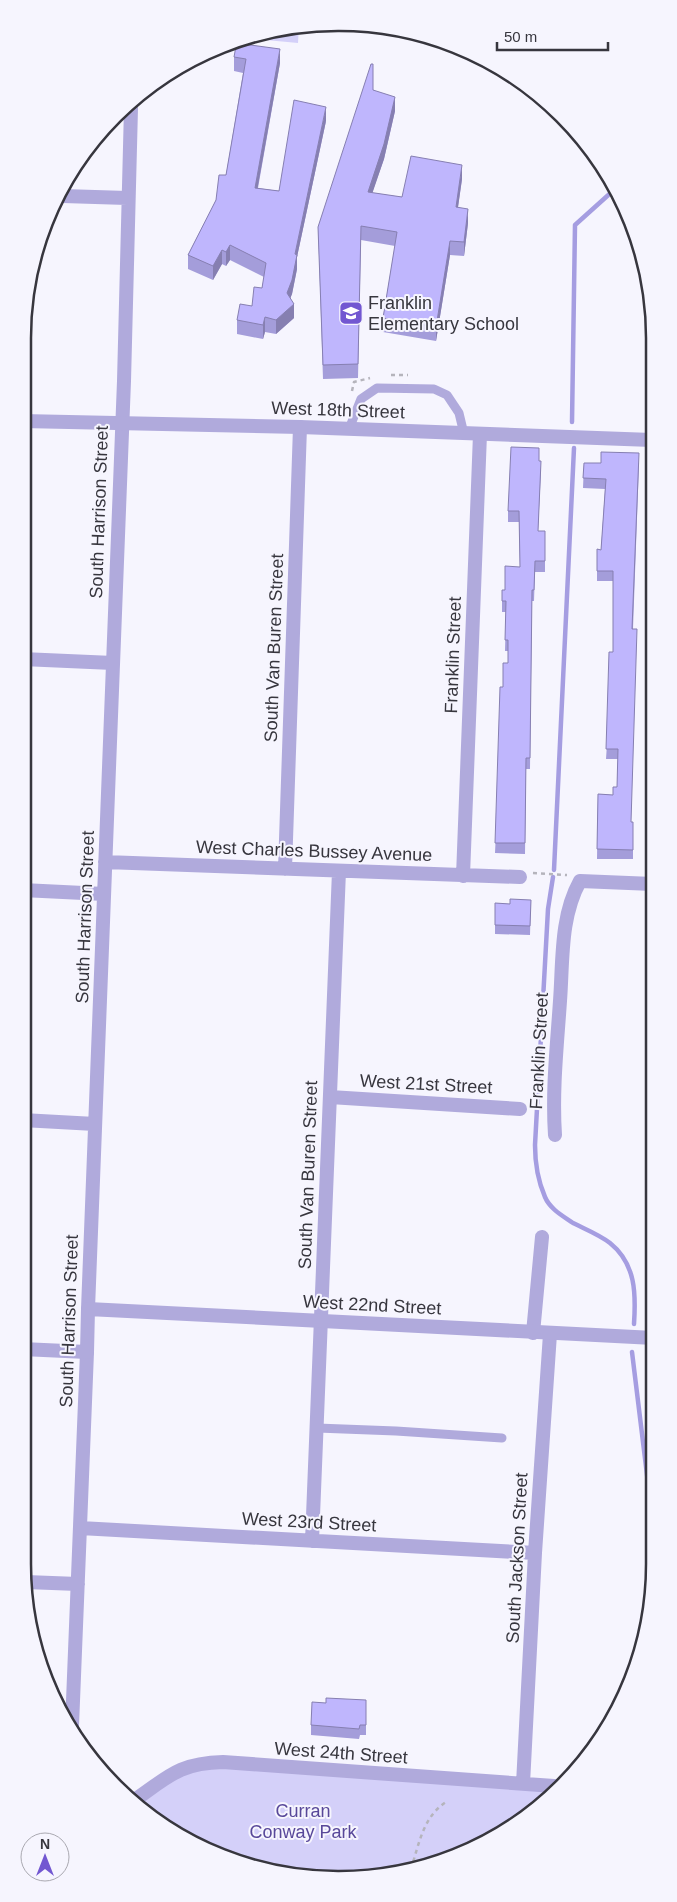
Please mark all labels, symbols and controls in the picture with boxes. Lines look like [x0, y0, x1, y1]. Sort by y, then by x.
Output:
scale bar [497, 20, 608, 52]
text: 50 m [504, 28, 537, 45]
place label: Franklin Elementary School [368, 293, 519, 334]
school or university icon: Franklin Elementary School [338, 300, 364, 326]
street label: West 18th Street [271, 398, 405, 422]
street label: South Harrison Street [86, 425, 112, 599]
street label: South Van Buren Street [261, 553, 287, 743]
street label: Franklin Street [441, 596, 465, 714]
street label: South Harrison Street [72, 830, 98, 1004]
street label: West Charles Bussey Avenue [195, 837, 433, 865]
street label: Franklin Street [526, 992, 552, 1110]
street label: West 21st Street [359, 1071, 493, 1097]
street label: South Van Buren Street [295, 1080, 321, 1270]
street label: South Harrison Street [56, 1234, 82, 1408]
street label: West 22nd Street [302, 1291, 442, 1319]
street label: South Jackson Street [503, 1472, 531, 1644]
street label: West 23rd Street [241, 1508, 377, 1536]
street label: West 24th Street [274, 1738, 408, 1768]
park label: Curran Conway Park [249, 1801, 358, 1842]
north arrow [20, 1832, 70, 1882]
text: N [40, 1836, 50, 1852]

